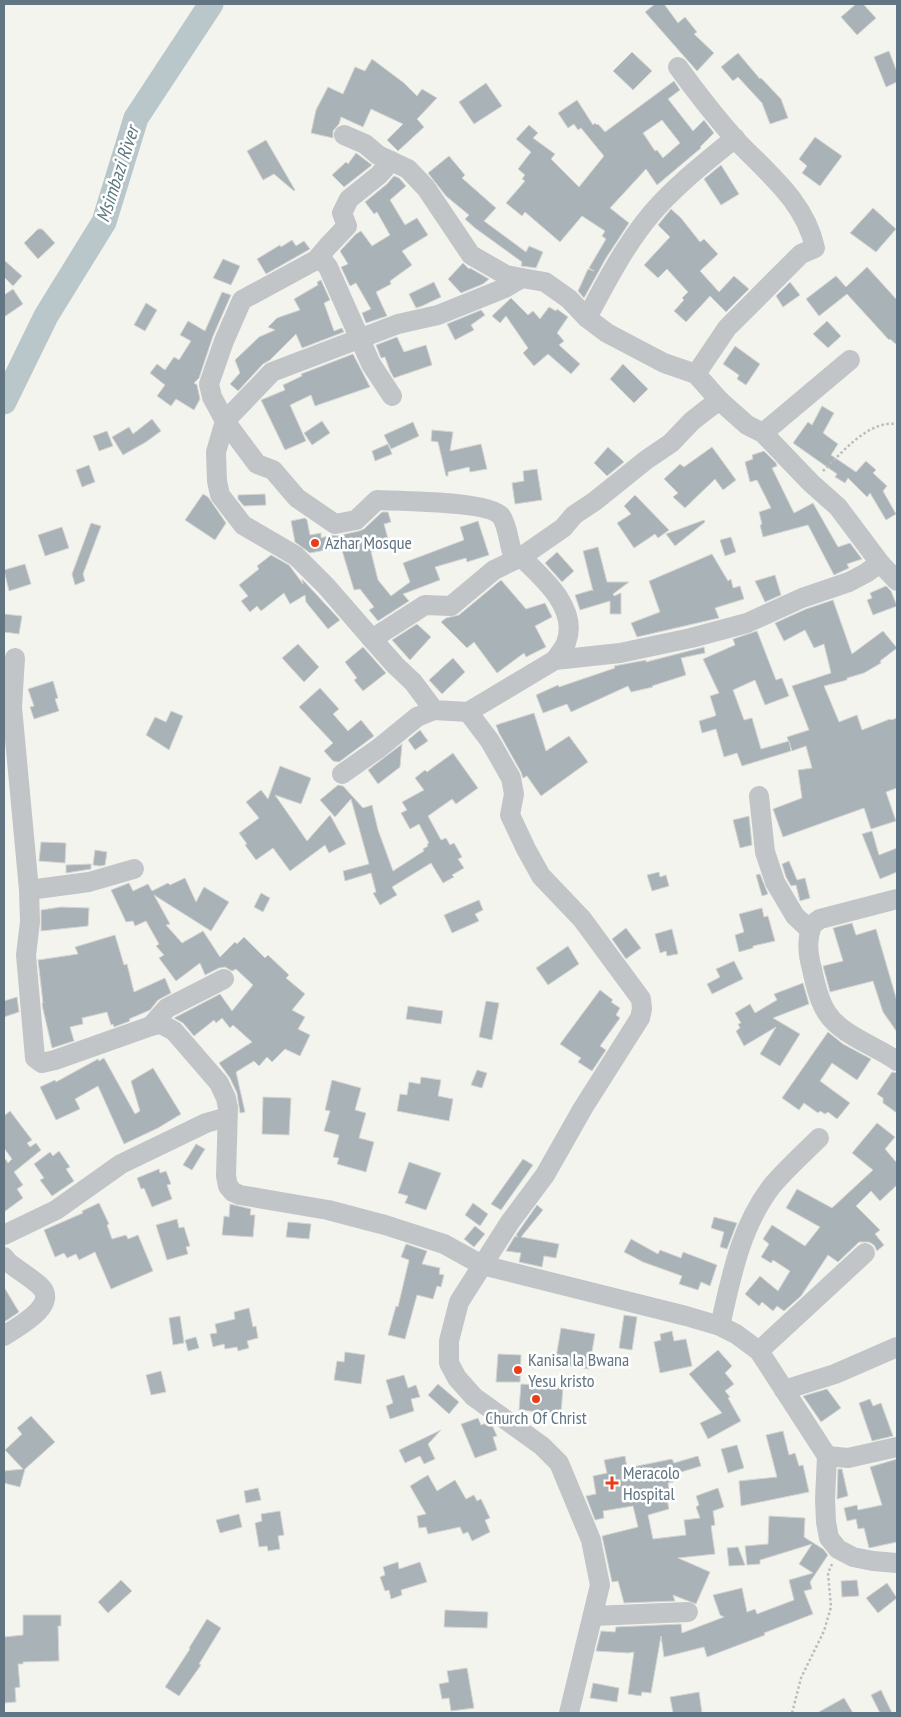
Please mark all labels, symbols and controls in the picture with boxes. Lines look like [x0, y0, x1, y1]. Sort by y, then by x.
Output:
water label: Msimbazi River [90, 120, 145, 225]
place label: Azhar Mosque [325, 531, 412, 554]
marker: Azhar Mosque [309, 537, 321, 549]
place label: Kanisa la Bwana Yesu kristo [528, 1348, 629, 1392]
marker: Kanisa la Bwana Yesu kristo [512, 1364, 524, 1376]
marker: Church Of Christ [530, 1393, 542, 1405]
place label: Church Of Christ [485, 1406, 587, 1429]
place label: Meracolo Hospital [623, 1461, 680, 1505]
marker: Meracolo Hospital [605, 1476, 619, 1490]

